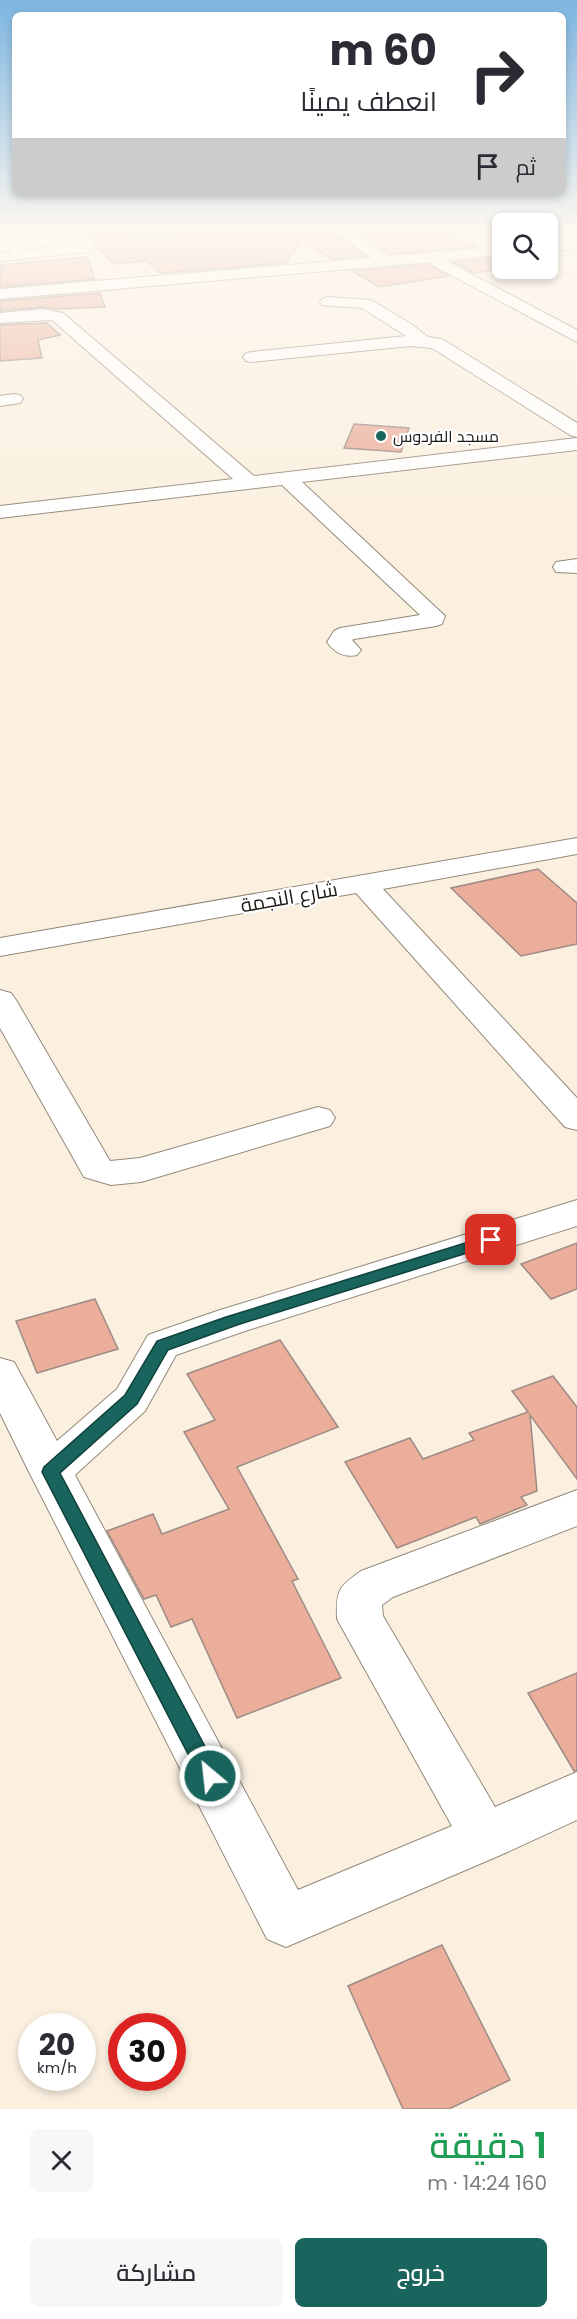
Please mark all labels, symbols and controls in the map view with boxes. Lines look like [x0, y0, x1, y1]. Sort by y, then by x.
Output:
text: 60 m [329, 21, 437, 80]
icon: right [458, 36, 536, 114]
text: انعطف يمينًا [300, 83, 437, 120]
icon: arrive [471, 150, 504, 183]
text: ثم [516, 152, 536, 183]
map controls [492, 213, 558, 279]
button: search [492, 213, 558, 279]
place label: مسجد الفردوس [393, 425, 499, 448]
marker: مسجد الفردوس [374, 429, 388, 443]
street label: شارع النجمة [238, 875, 340, 919]
pin [465, 1214, 516, 1265]
icon: arrive [474, 1223, 507, 1256]
position arrow [178, 1744, 242, 1808]
speed limit sign: 30 [108, 2013, 186, 2091]
text: 20 [39, 2023, 75, 2066]
text: km/h [37, 2057, 77, 2078]
text: 1 دقيقة [430, 2120, 547, 2171]
button: close [30, 2129, 93, 2192]
text: 160 m · 14:24 [427, 2169, 547, 2197]
button: مشاركة [30, 2238, 283, 2307]
button: خروج [295, 2238, 547, 2307]

